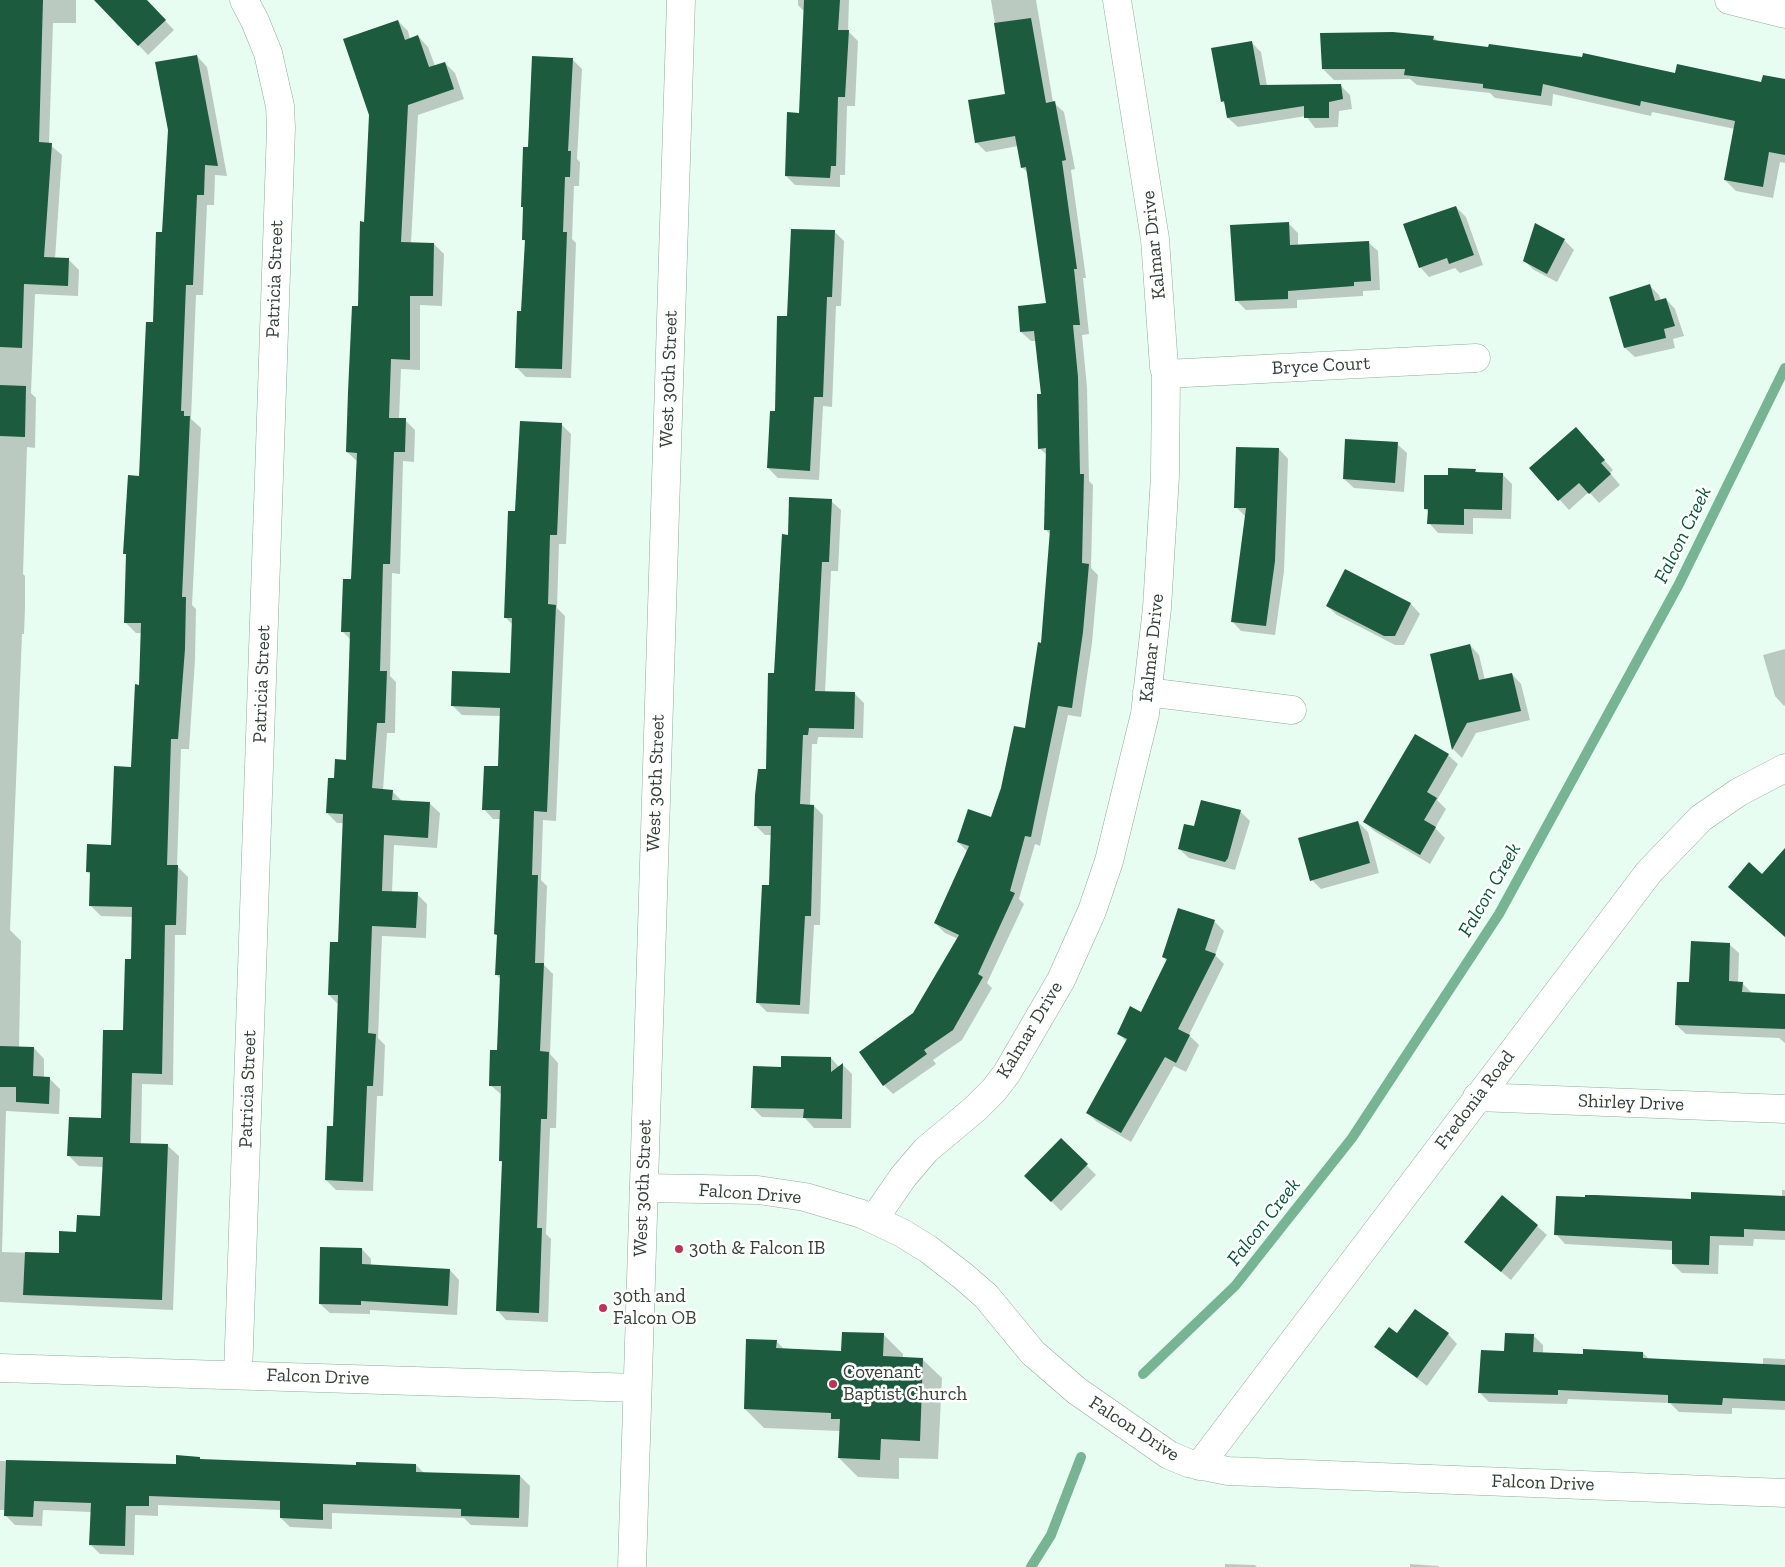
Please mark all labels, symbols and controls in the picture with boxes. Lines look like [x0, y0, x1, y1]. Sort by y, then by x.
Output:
street label: Kalmar Drive [1137, 190, 1171, 300]
street label: Patricia Street [262, 220, 288, 338]
street label: West 30th Street [655, 310, 683, 448]
street label: Bryce Court [1271, 352, 1371, 380]
water label: Falcon Creek [1649, 483, 1717, 587]
street label: Kalmar Drive [1135, 593, 1169, 703]
street label: Patricia Street [249, 625, 275, 743]
street label: West 30th Street [642, 714, 670, 852]
water label: Falcon Creek [1453, 839, 1527, 941]
street label: Kalmar Drive [992, 977, 1068, 1083]
street label: Patricia Street [235, 1030, 261, 1148]
street label: Fredonia Road [1430, 1046, 1520, 1154]
street label: Shirley Drive [1577, 1090, 1685, 1116]
street label: West 30th Street [629, 1119, 657, 1257]
water label: Falcon Creek [1222, 1173, 1306, 1271]
street label: Falcon Drive [698, 1179, 802, 1209]
place label: 30th & Falcon IB [689, 1238, 825, 1260]
marker: 30th & Falcon IB [673, 1243, 685, 1255]
place label: 30th and Falcon OB [613, 1286, 696, 1330]
marker: 30th and Falcon OB [597, 1302, 609, 1314]
place label: Covenant Baptist Church [843, 1362, 967, 1406]
street label: Falcon Drive [266, 1364, 370, 1390]
marker: Covenant Baptist Church [827, 1378, 839, 1390]
street label: Falcon Drive [1085, 1391, 1183, 1467]
street label: Falcon Drive [1491, 1470, 1595, 1496]

